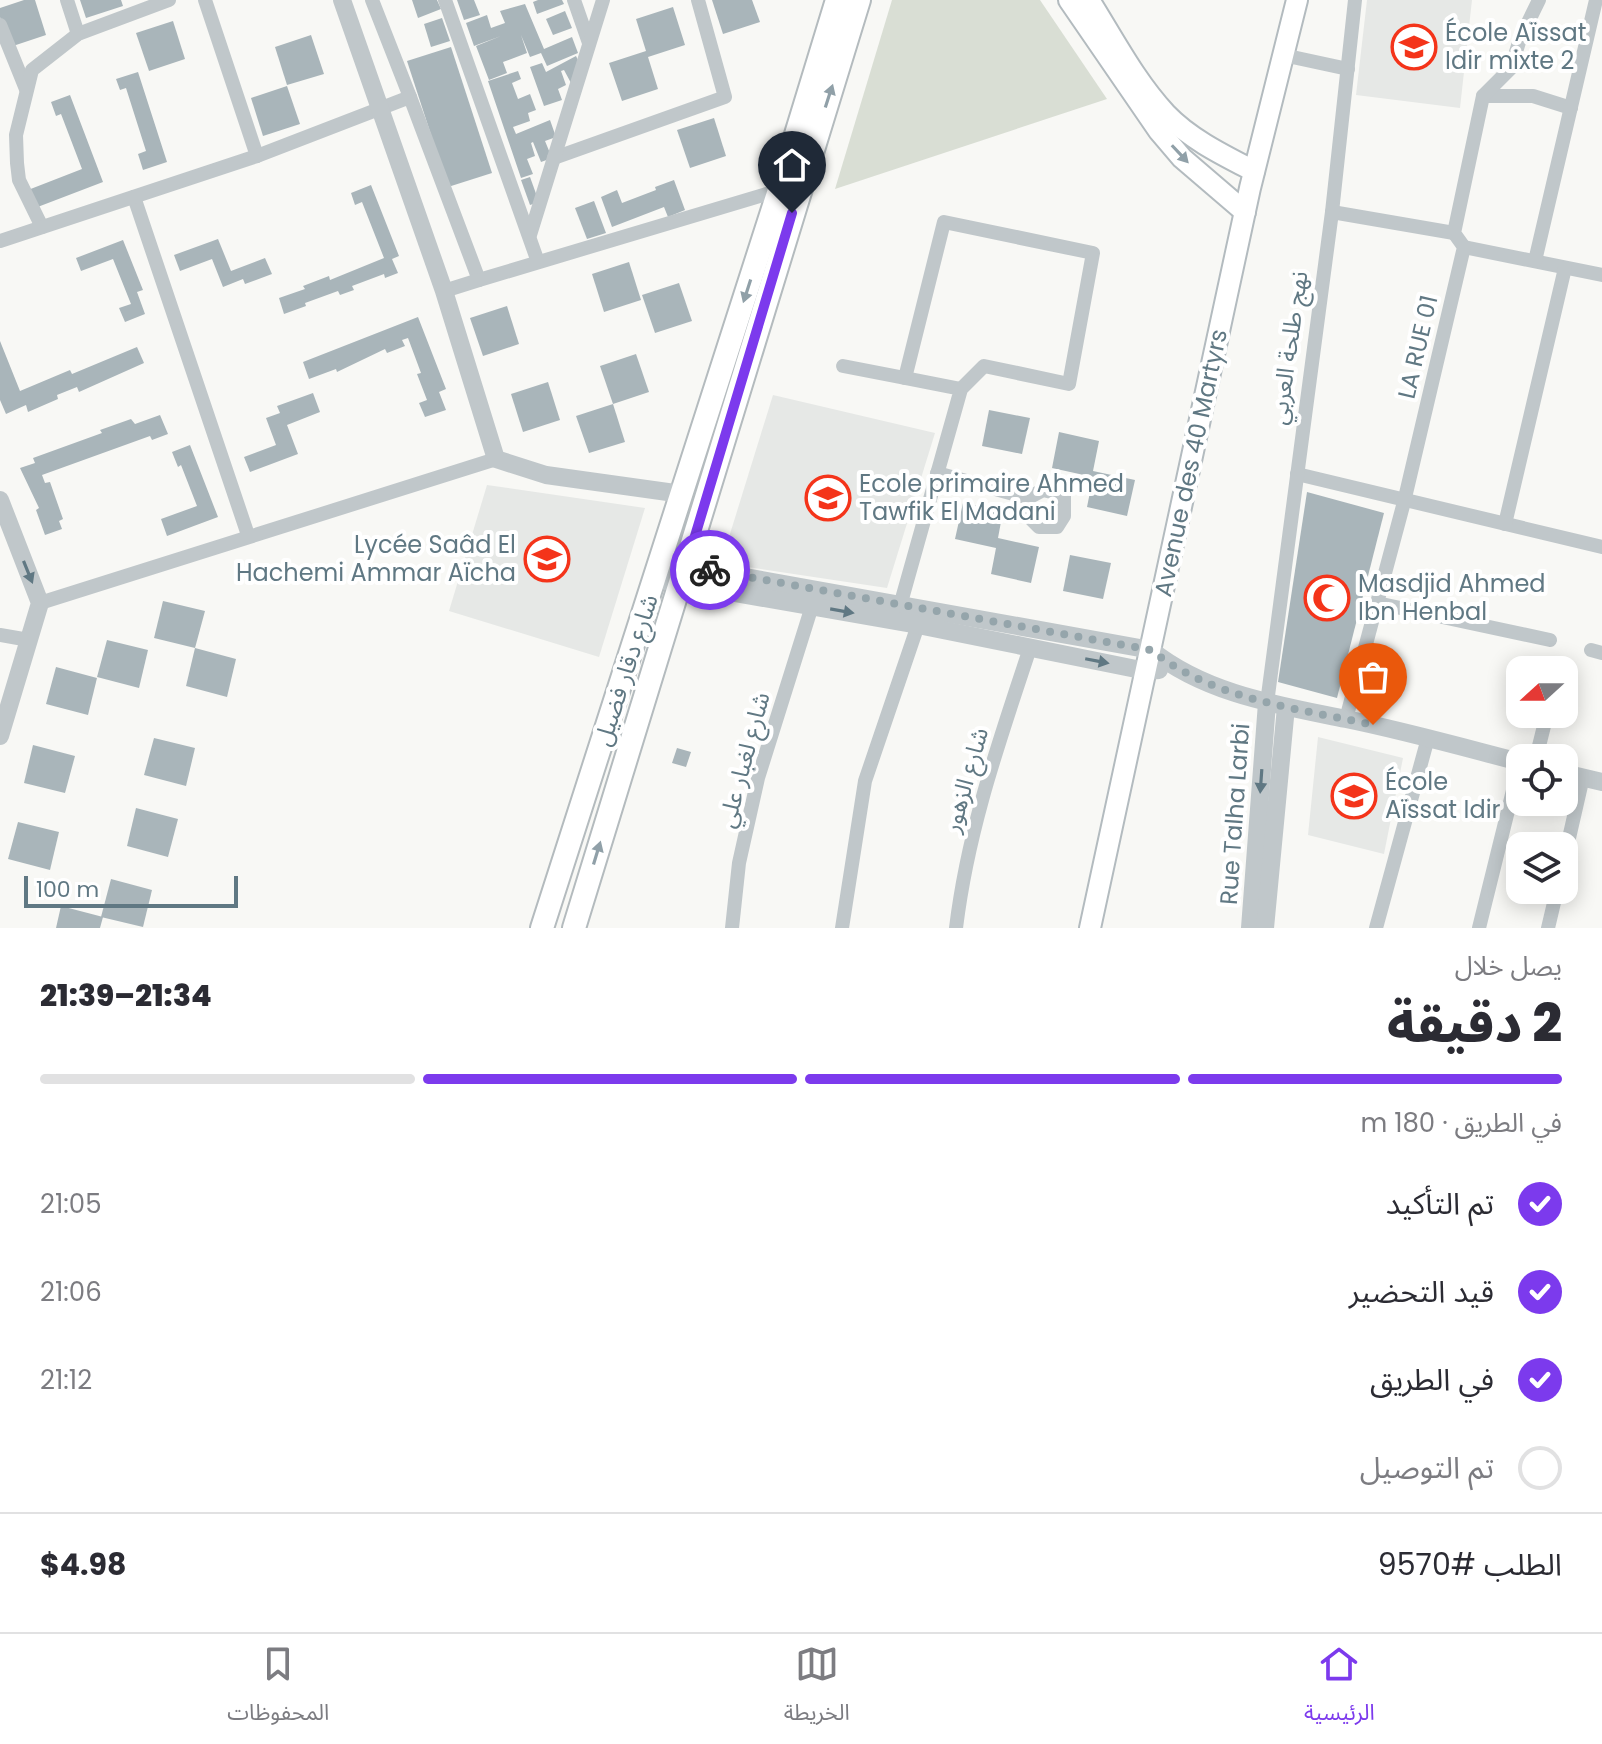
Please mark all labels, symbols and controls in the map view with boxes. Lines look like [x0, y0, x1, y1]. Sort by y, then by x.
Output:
place label: École Aïssat Idir mixte 2 [1445, 16, 1587, 77]
school or university icon: École Aïssat Idir mixte 2 [1390, 23, 1438, 71]
one-way arrow [823, 84, 836, 108]
pin [758, 131, 826, 213]
icon: home [770, 143, 814, 187]
one-way arrow [1170, 144, 1188, 163]
street label: نهج طلحة العربي [1261, 269, 1318, 427]
one-way arrow [740, 279, 753, 303]
street label: LA RUE 01 [1390, 292, 1445, 402]
street label: Avenue des 40 Martyrs [1146, 326, 1235, 600]
place label: Ecole primaire Ahmed Tawfik El Madani [859, 467, 1124, 528]
school or university icon: Ecole primaire Ahmed Tawfik El Madani [804, 474, 852, 522]
place label: Lycée Saâd El Hachemi Ammar Aïcha [236, 528, 516, 589]
courier [670, 530, 750, 610]
school or university icon: Lycée Saâd El Hachemi Ammar Aïcha [523, 535, 571, 583]
icon: bike [688, 548, 732, 592]
one-way arrow [22, 560, 35, 584]
place label: Masdjid Ahmed Ibn Henbal [1358, 567, 1546, 628]
mosque icon: Masdjid Ahmed Ibn Henbal [1303, 574, 1351, 622]
street label: شارع دقار فضيل [585, 590, 667, 750]
one-way arrow [830, 606, 855, 618]
pin [1339, 643, 1407, 725]
one-way arrow [1085, 655, 1110, 668]
icon: bag [1351, 655, 1395, 699]
north arrow [1506, 656, 1578, 728]
map controls [1506, 656, 1578, 904]
street label: شارع لغبار علي [710, 688, 780, 832]
street label: Rue Talha Larbi [1212, 722, 1257, 906]
street label: شارع الزهور [935, 724, 997, 837]
button: locate [1506, 744, 1578, 816]
place label: École Aïssat Idir [1385, 765, 1501, 826]
one-way arrow [1254, 769, 1267, 794]
school or university icon: École Aïssat Idir [1330, 772, 1378, 820]
button: layers [1506, 832, 1578, 904]
one-way arrow [591, 841, 604, 865]
scale bar [24, 872, 238, 908]
text: 100 m [36, 874, 99, 905]
text: يصل خلال [1455, 948, 1562, 984]
text: 21:34–21:39 [40, 974, 212, 1017]
text: 2 دقيقة [1387, 987, 1562, 1060]
text: في الطريق · 180 m [1360, 1105, 1562, 1141]
text: تم التأكيد [1386, 1182, 1494, 1225]
icon: check [1518, 1182, 1562, 1226]
text: 21:05 [40, 1186, 101, 1222]
text: قيد التحضير [1349, 1270, 1494, 1313]
icon: check [1518, 1270, 1562, 1314]
text: 21:06 [40, 1274, 102, 1310]
text: في الطريق [1370, 1358, 1494, 1401]
icon: check [1518, 1358, 1562, 1402]
text: 21:12 [40, 1362, 92, 1398]
text: تم التوصيل [1360, 1446, 1494, 1489]
text: $4.98 [40, 1543, 126, 1586]
text: الطلب #9570 [1378, 1543, 1562, 1586]
tab: المحفوظات [227, 1642, 329, 1736]
tab: الخريطة [784, 1642, 850, 1736]
tab: الرئيسية [1304, 1642, 1375, 1736]

